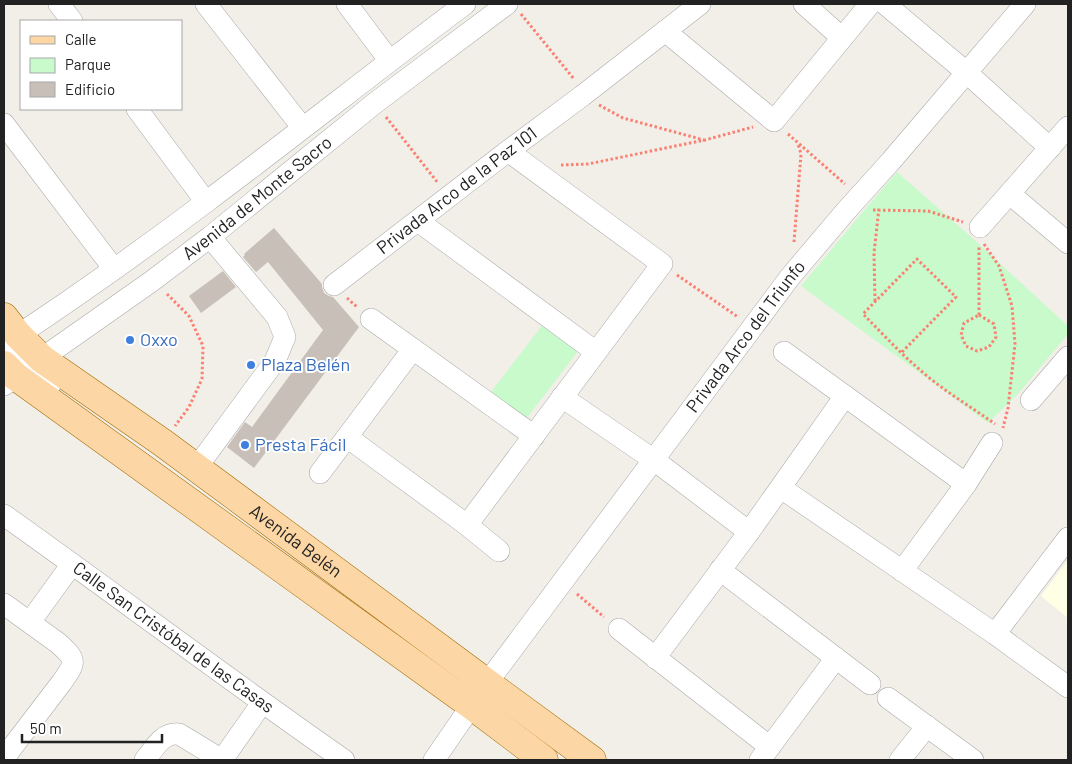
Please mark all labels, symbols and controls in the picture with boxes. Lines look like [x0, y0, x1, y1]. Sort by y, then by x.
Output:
legend [20, 20, 182, 110]
text: Calle [65, 30, 97, 48]
text: Parque [65, 55, 111, 73]
text: Edificio [65, 80, 115, 98]
street label: Privada Arco de la Paz 101 [372, 121, 541, 258]
street label: Avenida de Monte Sacro [178, 131, 336, 264]
street label: Privada Arco del Triunfo [681, 255, 809, 416]
place label: Oxxo [140, 328, 178, 350]
marker: Oxxo [124, 334, 136, 346]
place label: Plaza Belén [261, 353, 350, 375]
marker: Plaza Belén [245, 359, 257, 371]
place label: Presta Fácil [255, 433, 346, 455]
marker: Presta Fácil [239, 439, 251, 451]
street label: Avenida Belén [246, 499, 347, 582]
street label: Calle San Cristóbal de las Casas [69, 556, 279, 717]
scale bar [22, 712, 162, 744]
text: 50 m [30, 719, 62, 737]

